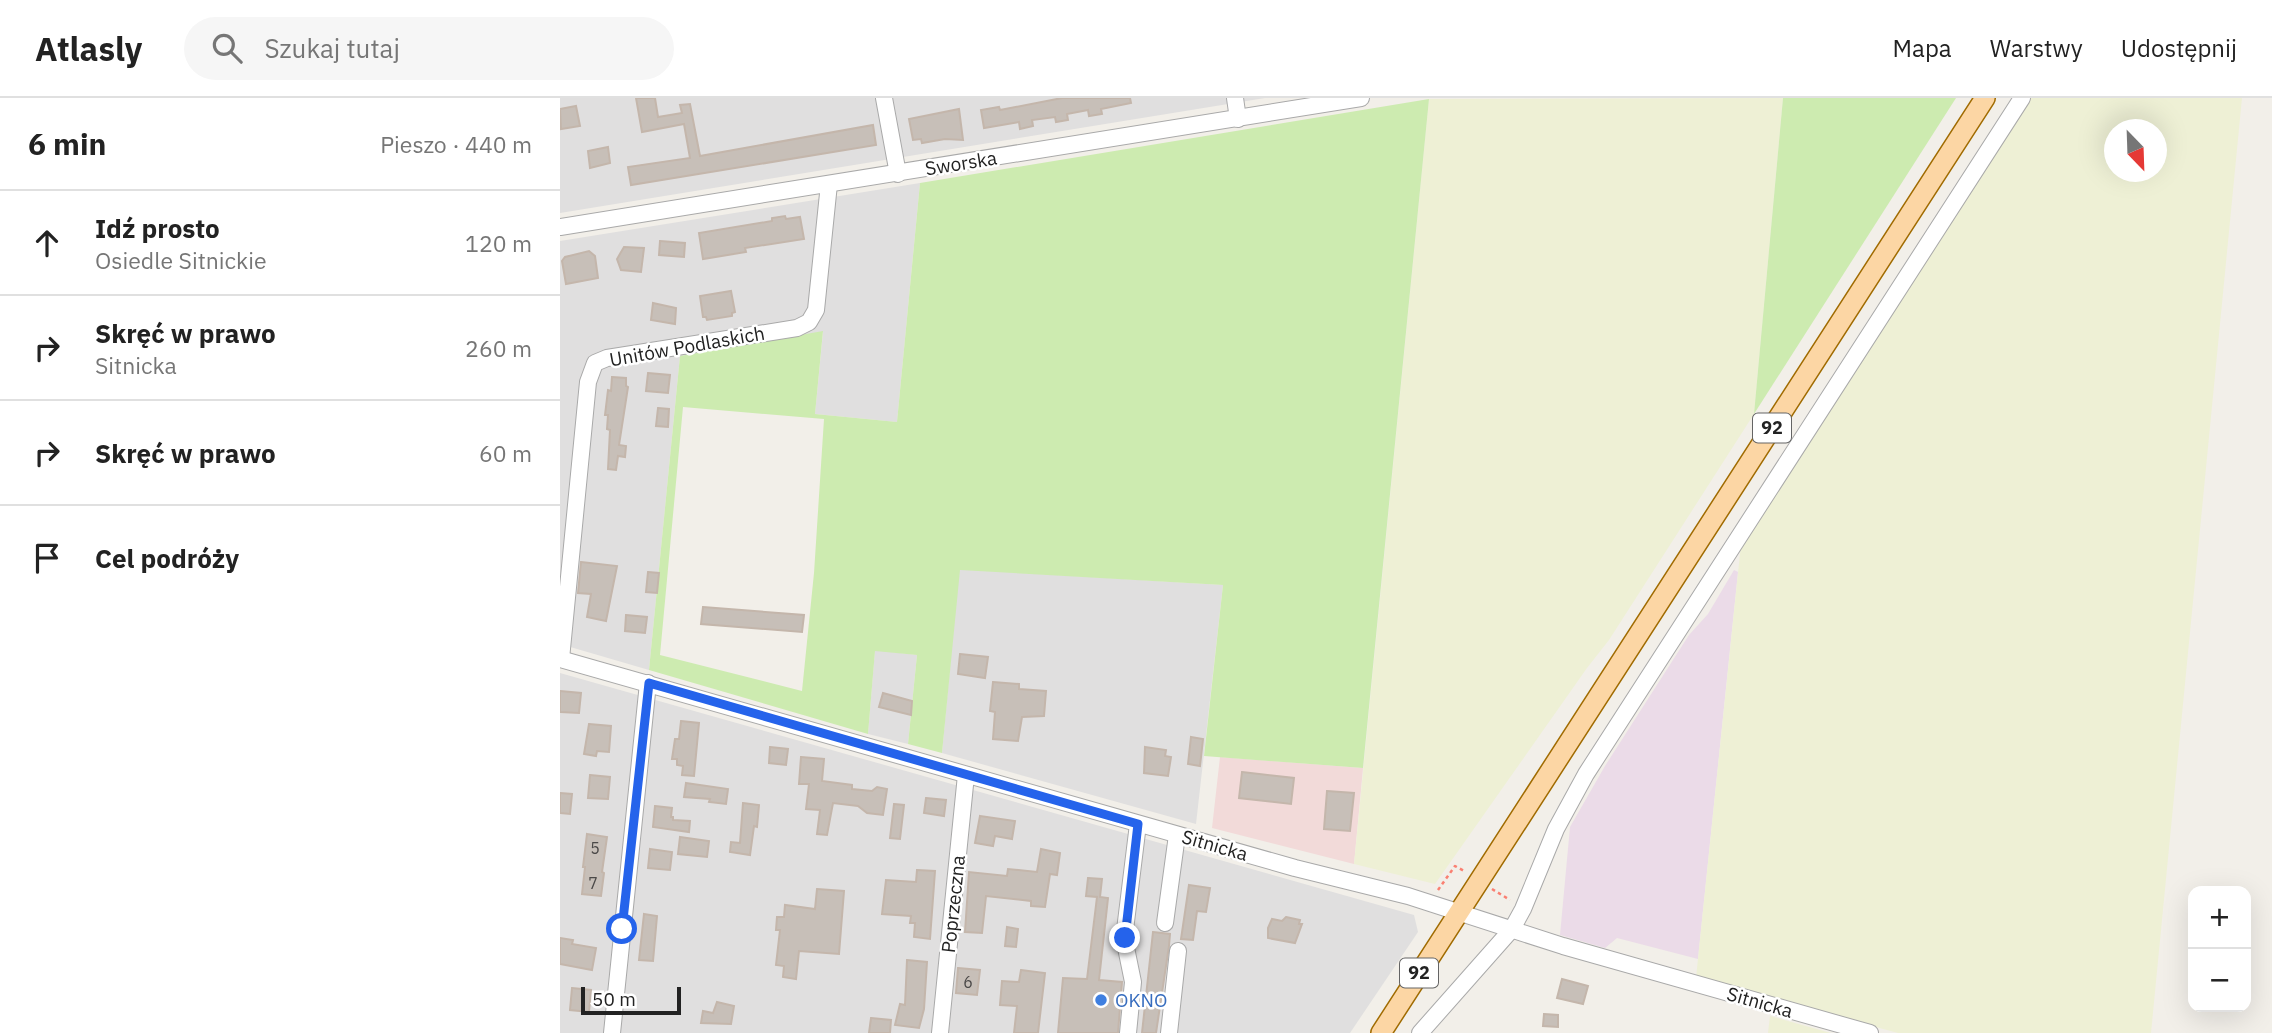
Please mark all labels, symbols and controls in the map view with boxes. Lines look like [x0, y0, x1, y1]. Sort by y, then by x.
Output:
search box [184, 17, 674, 80]
text: Atlasly [35, 27, 142, 70]
icon: search [208, 29, 246, 67]
text: Szukaj tutaj [264, 31, 400, 65]
text: Mapa [1893, 32, 1952, 64]
text: Warstwy [1990, 32, 2083, 64]
text: Udostępnij [2121, 32, 2237, 64]
north arrow [2104, 119, 2167, 182]
text: 6 min [28, 124, 106, 163]
text: Pieszo · 440 m [380, 129, 532, 159]
street label: Sworska [923, 145, 999, 181]
text: Idź prosto [95, 211, 220, 245]
icon: ahead [28, 224, 66, 262]
text: 120 m [465, 228, 532, 258]
text: Osiedle Sitnickie [95, 245, 267, 275]
text: Skręć w prawo [95, 316, 276, 350]
street label: Unitów Podlaskich [608, 321, 766, 371]
icon: right [28, 329, 66, 367]
text: 260 m [465, 333, 532, 363]
text: Sitnicka [95, 350, 177, 380]
road number: 92 [1753, 414, 1791, 442]
icon: right [28, 434, 66, 472]
text: Skręć w prawo [95, 436, 276, 470]
text: 60 m [479, 438, 532, 468]
icon: arrive [28, 539, 66, 577]
text: Cel podróży [95, 541, 239, 575]
street label: Sitnicka [1179, 824, 1251, 866]
house number: 5 [590, 838, 600, 858]
street label: Poprzeczna [936, 854, 970, 954]
house number: 7 [588, 873, 598, 893]
map controls [2188, 886, 2251, 1012]
button: + [2188, 886, 2251, 949]
route start [606, 913, 637, 944]
route end [1109, 922, 1140, 953]
button: − [2188, 949, 2251, 1012]
road number: 92 [1400, 958, 1438, 988]
house number: 6 [963, 972, 973, 992]
street label: Sitnicka [1724, 981, 1796, 1023]
scale bar [581, 984, 681, 1016]
text: 50 m [592, 987, 636, 1011]
place label: OKNO [1115, 988, 1167, 1012]
marker: OKNO [1093, 992, 1109, 1008]

